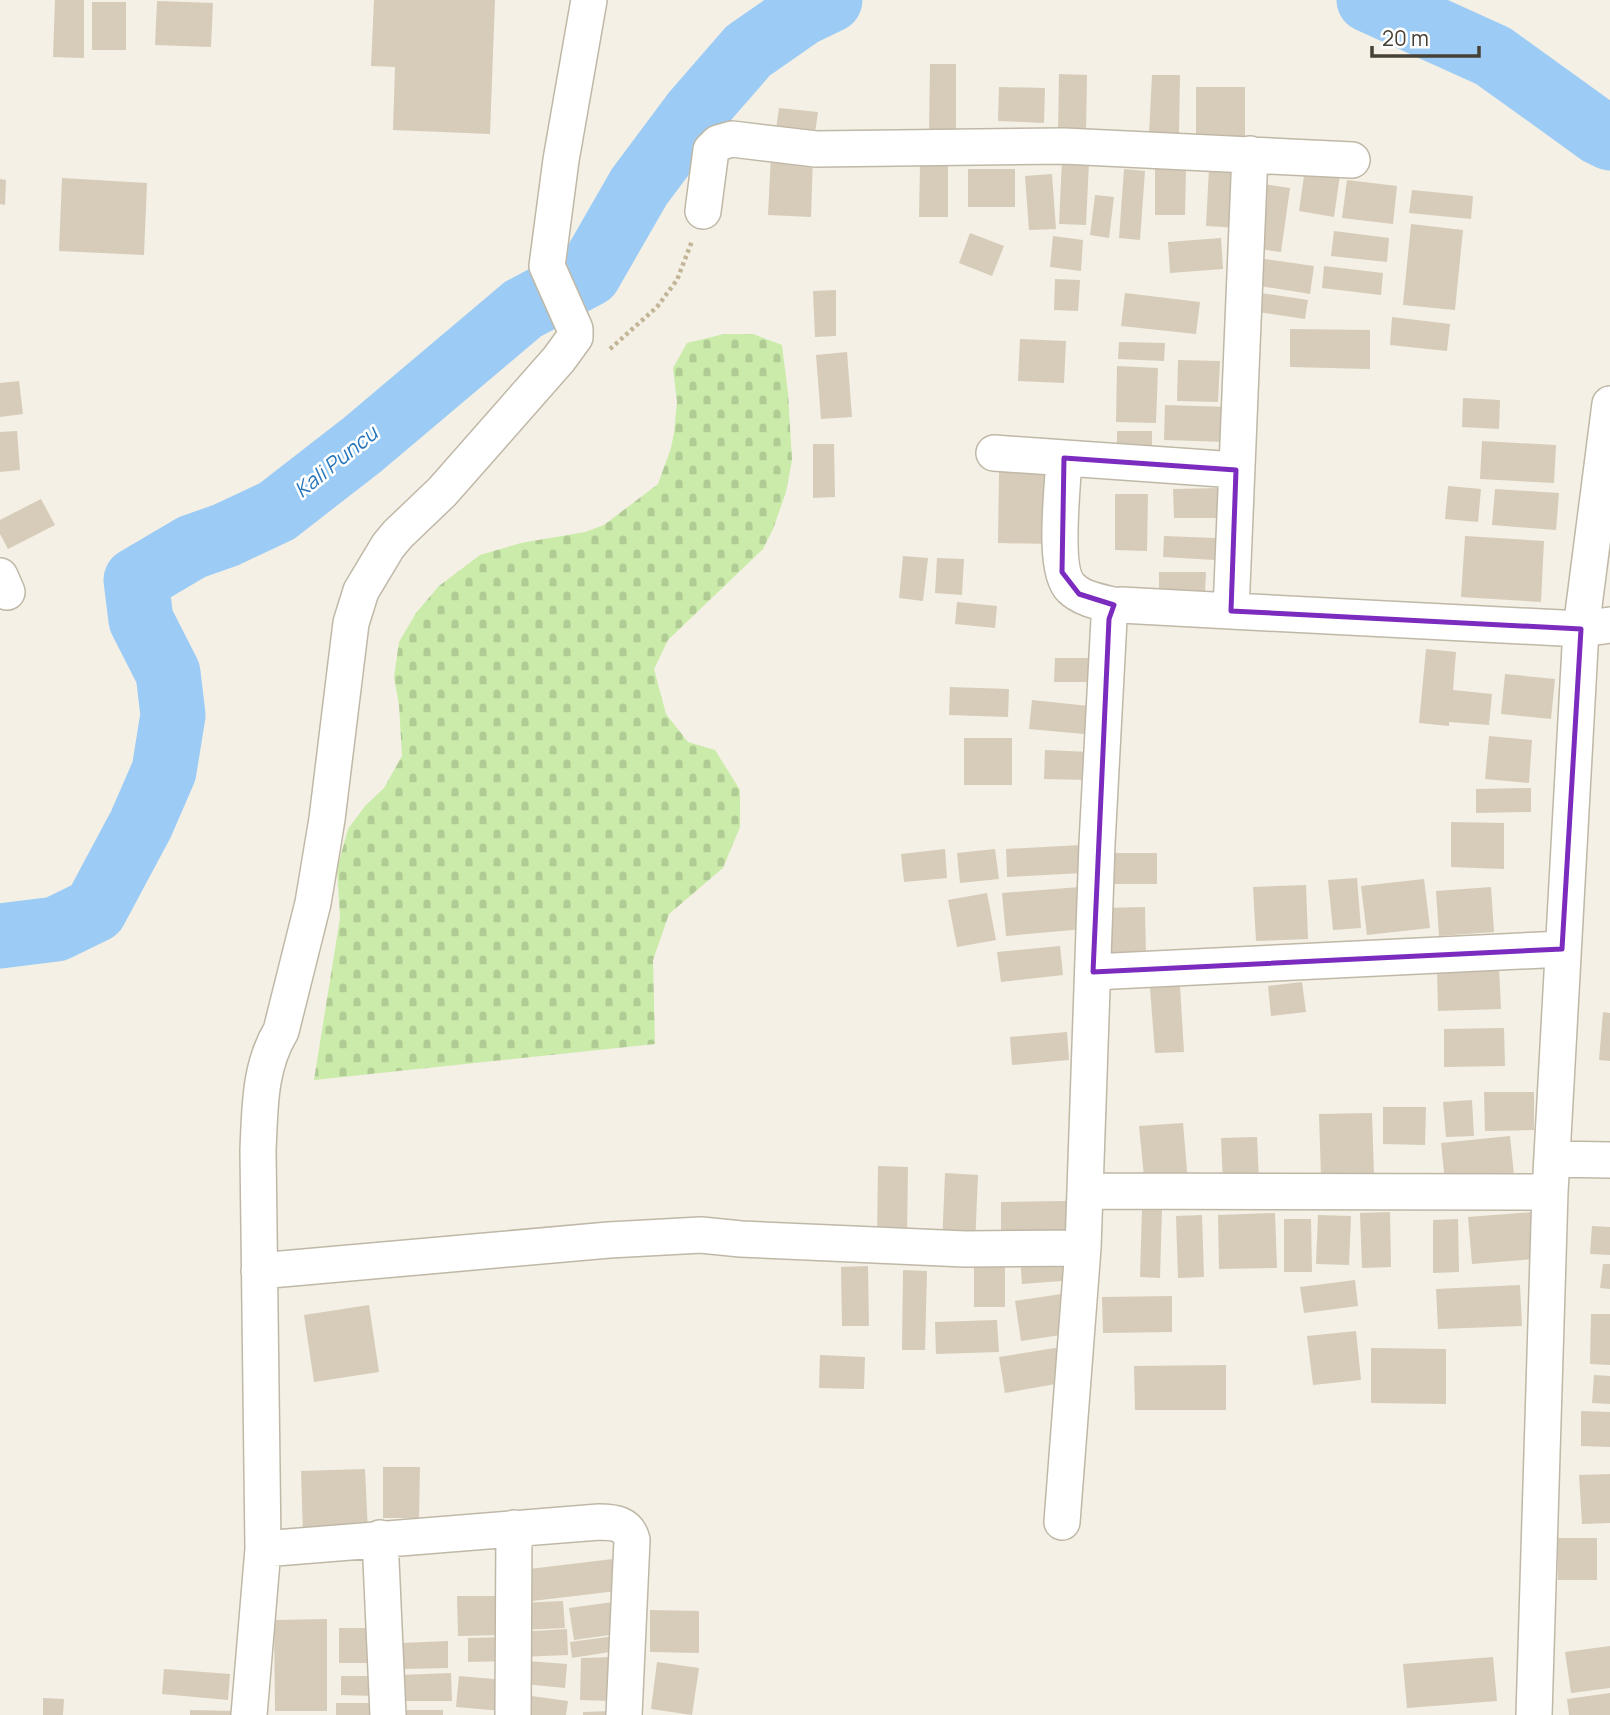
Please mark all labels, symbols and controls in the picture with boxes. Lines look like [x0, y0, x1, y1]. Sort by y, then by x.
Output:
scale bar [1372, 14, 1479, 58]
text: 20 m [1382, 24, 1429, 52]
water label: Kali Puncu [288, 418, 384, 504]

